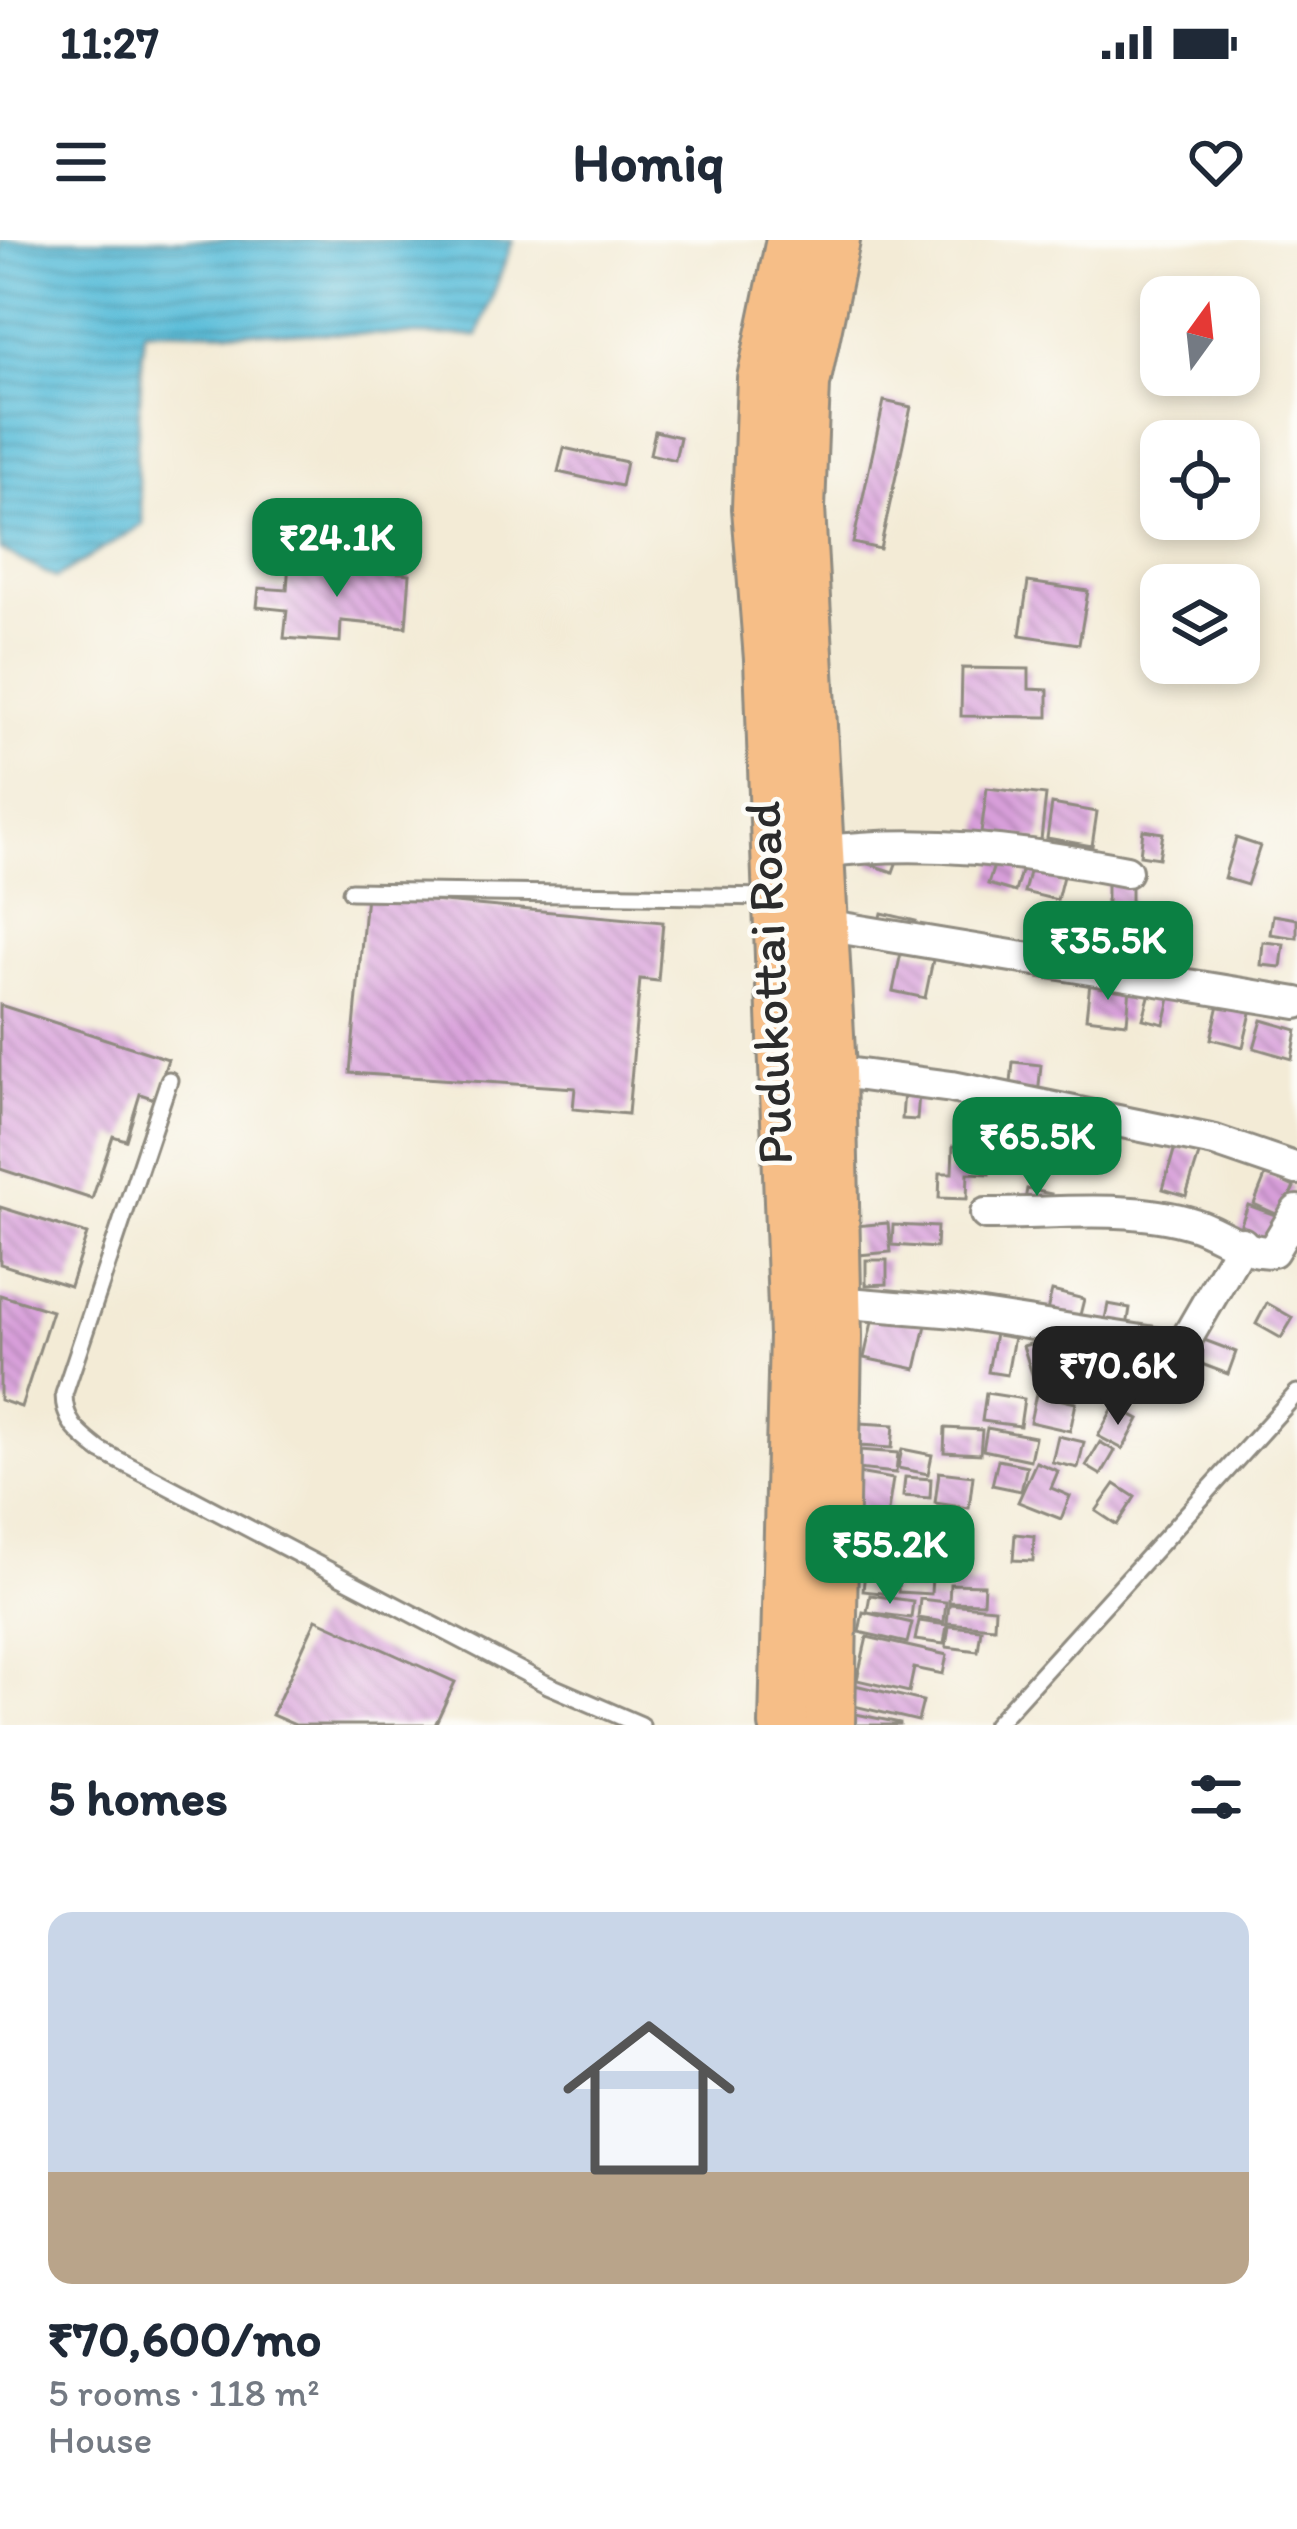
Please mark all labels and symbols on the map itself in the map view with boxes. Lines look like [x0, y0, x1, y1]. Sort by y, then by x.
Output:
north arrow [1140, 276, 1260, 396]
pin: ₹24.1K [239, 498, 435, 600]
street label: Pudukottai Road [732, 800, 805, 1166]
pin: ₹35.5K [1010, 901, 1206, 1003]
pin: ₹65.5K [939, 1097, 1135, 1199]
pin: ₹70.6K [1020, 1326, 1216, 1428]
pin: ₹55.2K [792, 1505, 988, 1607]

